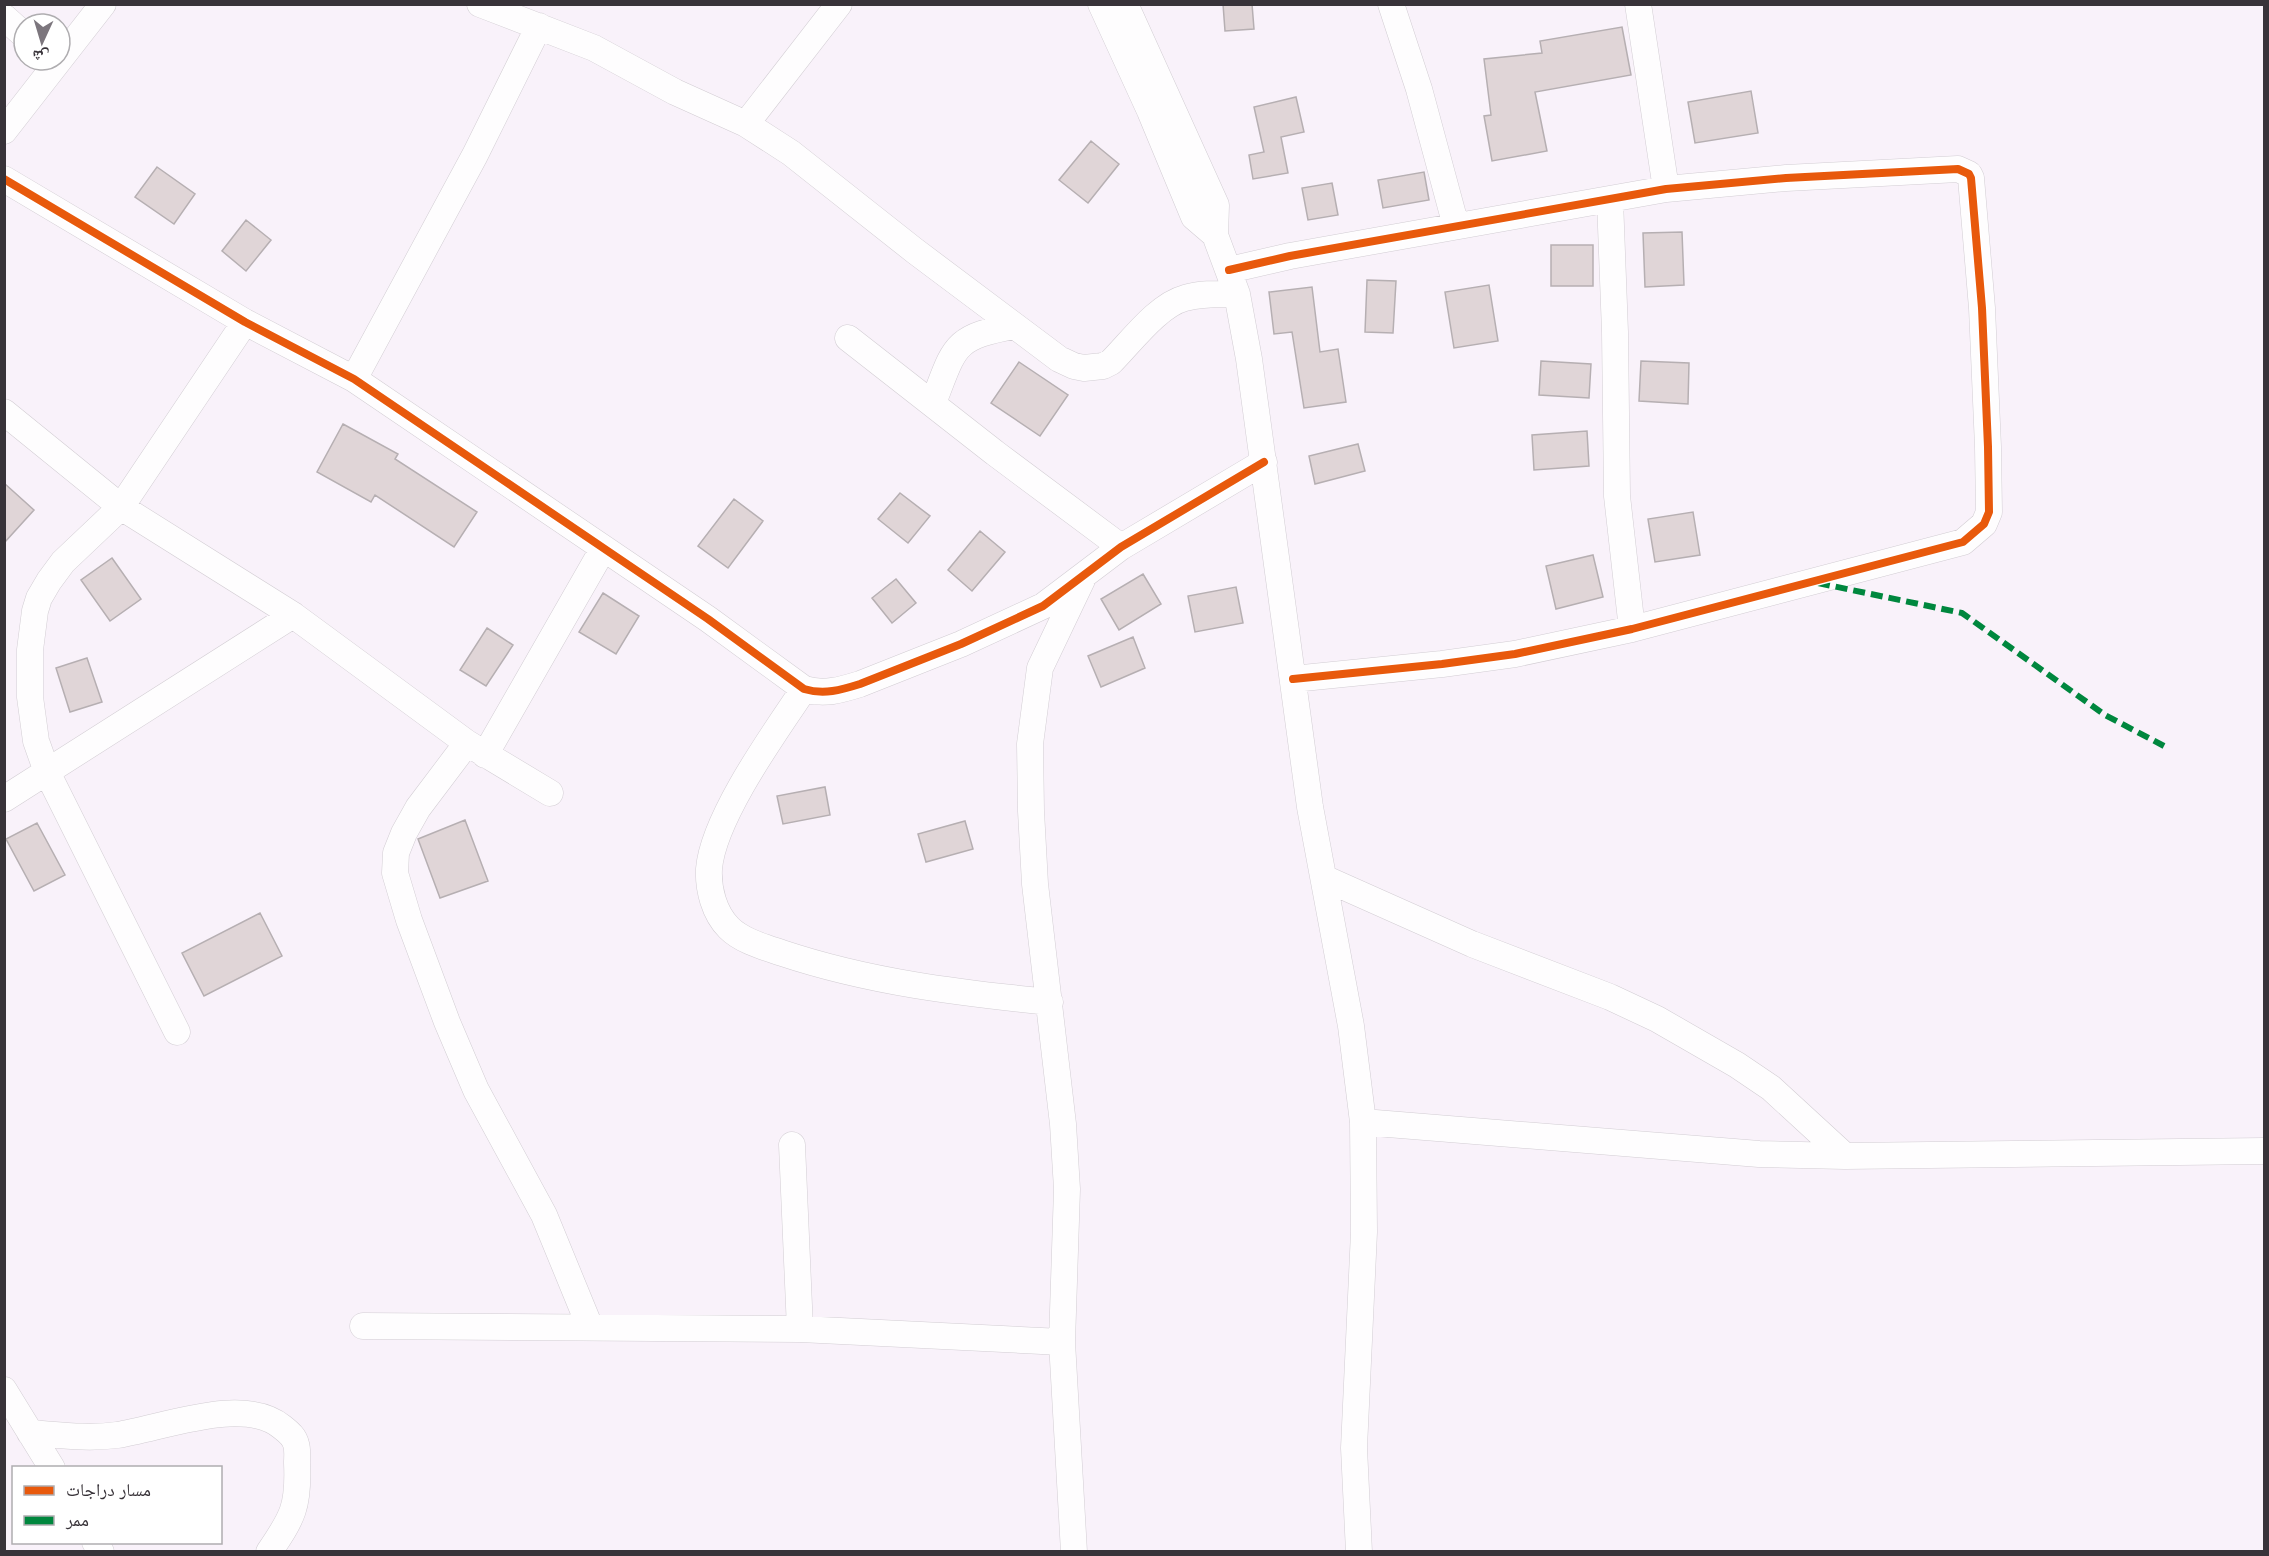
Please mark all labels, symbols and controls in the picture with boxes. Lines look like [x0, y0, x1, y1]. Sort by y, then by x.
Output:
north arrow [12, 12, 72, 72]
text: ش [32, 44, 50, 69]
legend [12, 1466, 222, 1544]
text: مسار دراجات [66, 1477, 151, 1502]
text: ممر [65, 1507, 89, 1532]

